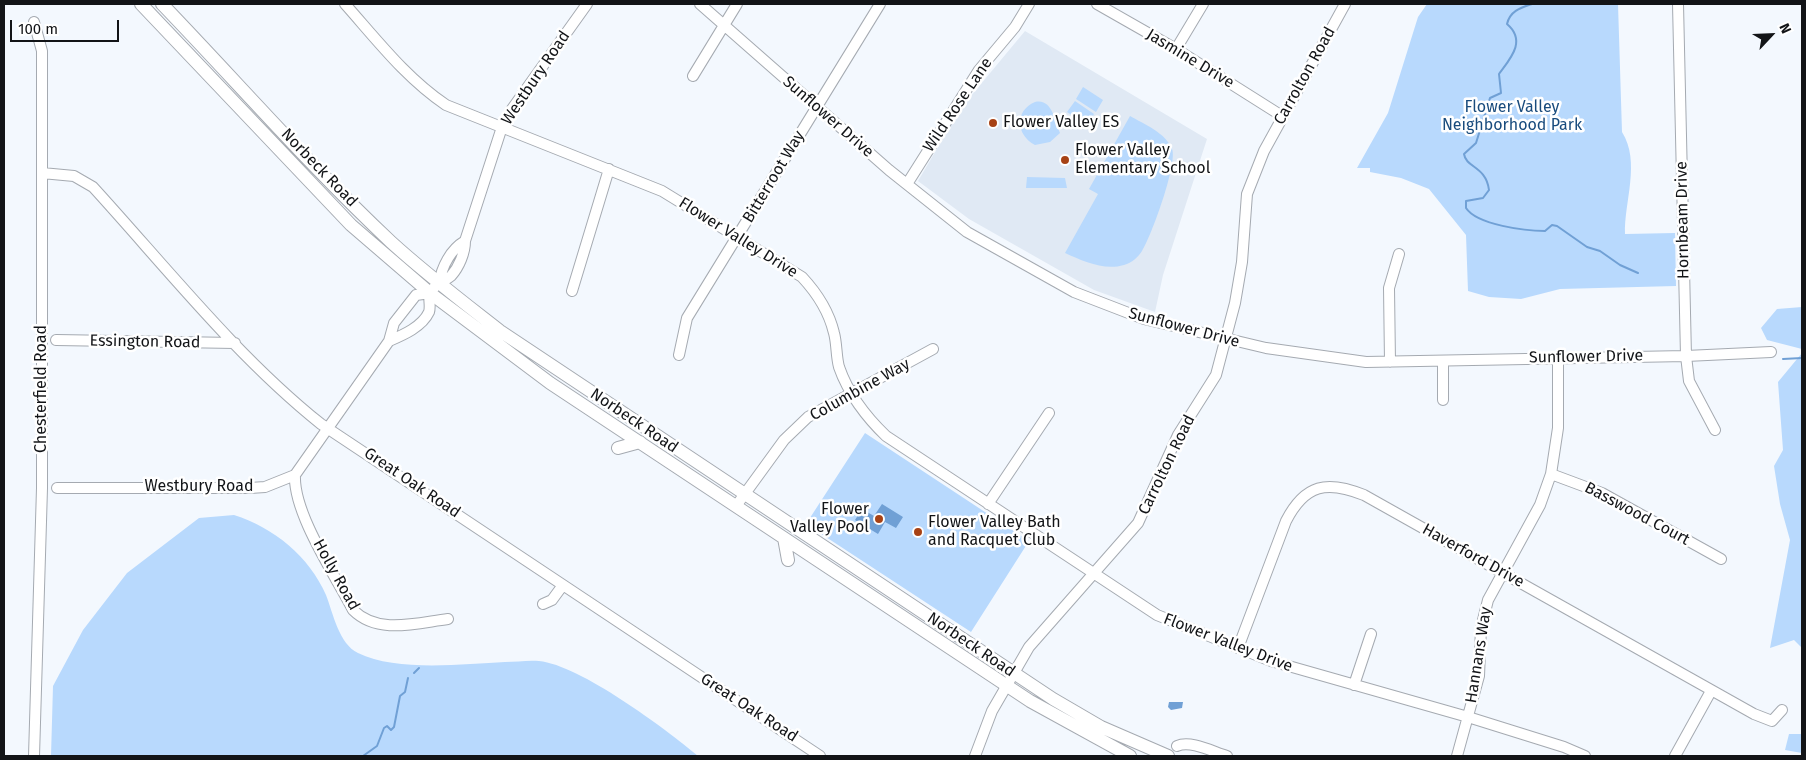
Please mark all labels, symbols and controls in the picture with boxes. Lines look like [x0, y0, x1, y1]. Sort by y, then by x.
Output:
scale bar [12, 10, 121, 42]
north arrow [1746, 10, 1796, 60]
text: 100 m [18, 20, 58, 38]
text: N [1775, 21, 1795, 36]
street label: Carrolton Road [1270, 24, 1340, 128]
street label: Jasmine Drive [1143, 25, 1237, 93]
street label: Westbury Road [498, 27, 574, 129]
street label: Wild Rose Lane [919, 54, 997, 156]
street label: Sunflower Drive [779, 72, 877, 162]
park label: Flower Valley Neighborhood Park [1442, 98, 1582, 136]
place label: Flower Valley ES [1003, 113, 1119, 133]
marker: Flower Valley ES [987, 117, 999, 129]
street label: Norbeck Road [277, 125, 361, 211]
street label: Bitterroot Way [739, 128, 809, 226]
place label: Flower Valley Elementary School [1075, 141, 1210, 179]
marker: Flower Valley Elementary School [1059, 154, 1071, 166]
street label: Hornbeam Drive [1672, 161, 1694, 279]
street label: Flower Valley Drive [675, 194, 801, 282]
street label: Sunflower Drive [1126, 304, 1242, 352]
street label: Chesterfield Road [32, 325, 52, 453]
street label: Essington Road [89, 331, 201, 353]
street label: Sunflower Drive [1529, 346, 1643, 368]
street label: Columbine Way [807, 355, 913, 425]
street label: Norbeck Road [586, 385, 682, 457]
street label: Carrolton Road [1135, 412, 1199, 518]
street label: Great Oak Road [360, 444, 464, 522]
street label: Westbury Road [144, 477, 254, 497]
street label: Basswood Court [1581, 478, 1693, 550]
place label: Flower Valley Pool [790, 500, 869, 538]
marker: Flower Valley Pool [873, 513, 885, 525]
place label: Flower Valley Bath and Racquet Club [928, 513, 1061, 551]
street label: Haverford Drive [1419, 520, 1527, 592]
marker: Flower Valley Bath and Racquet Club [912, 526, 924, 538]
street label: Holly Road [309, 536, 363, 614]
street label: Hannans Way [1462, 605, 1496, 705]
street label: Norbeck Road [923, 609, 1019, 681]
street label: Flower Valley Drive [1161, 610, 1295, 676]
street label: Great Oak Road [697, 669, 801, 747]

